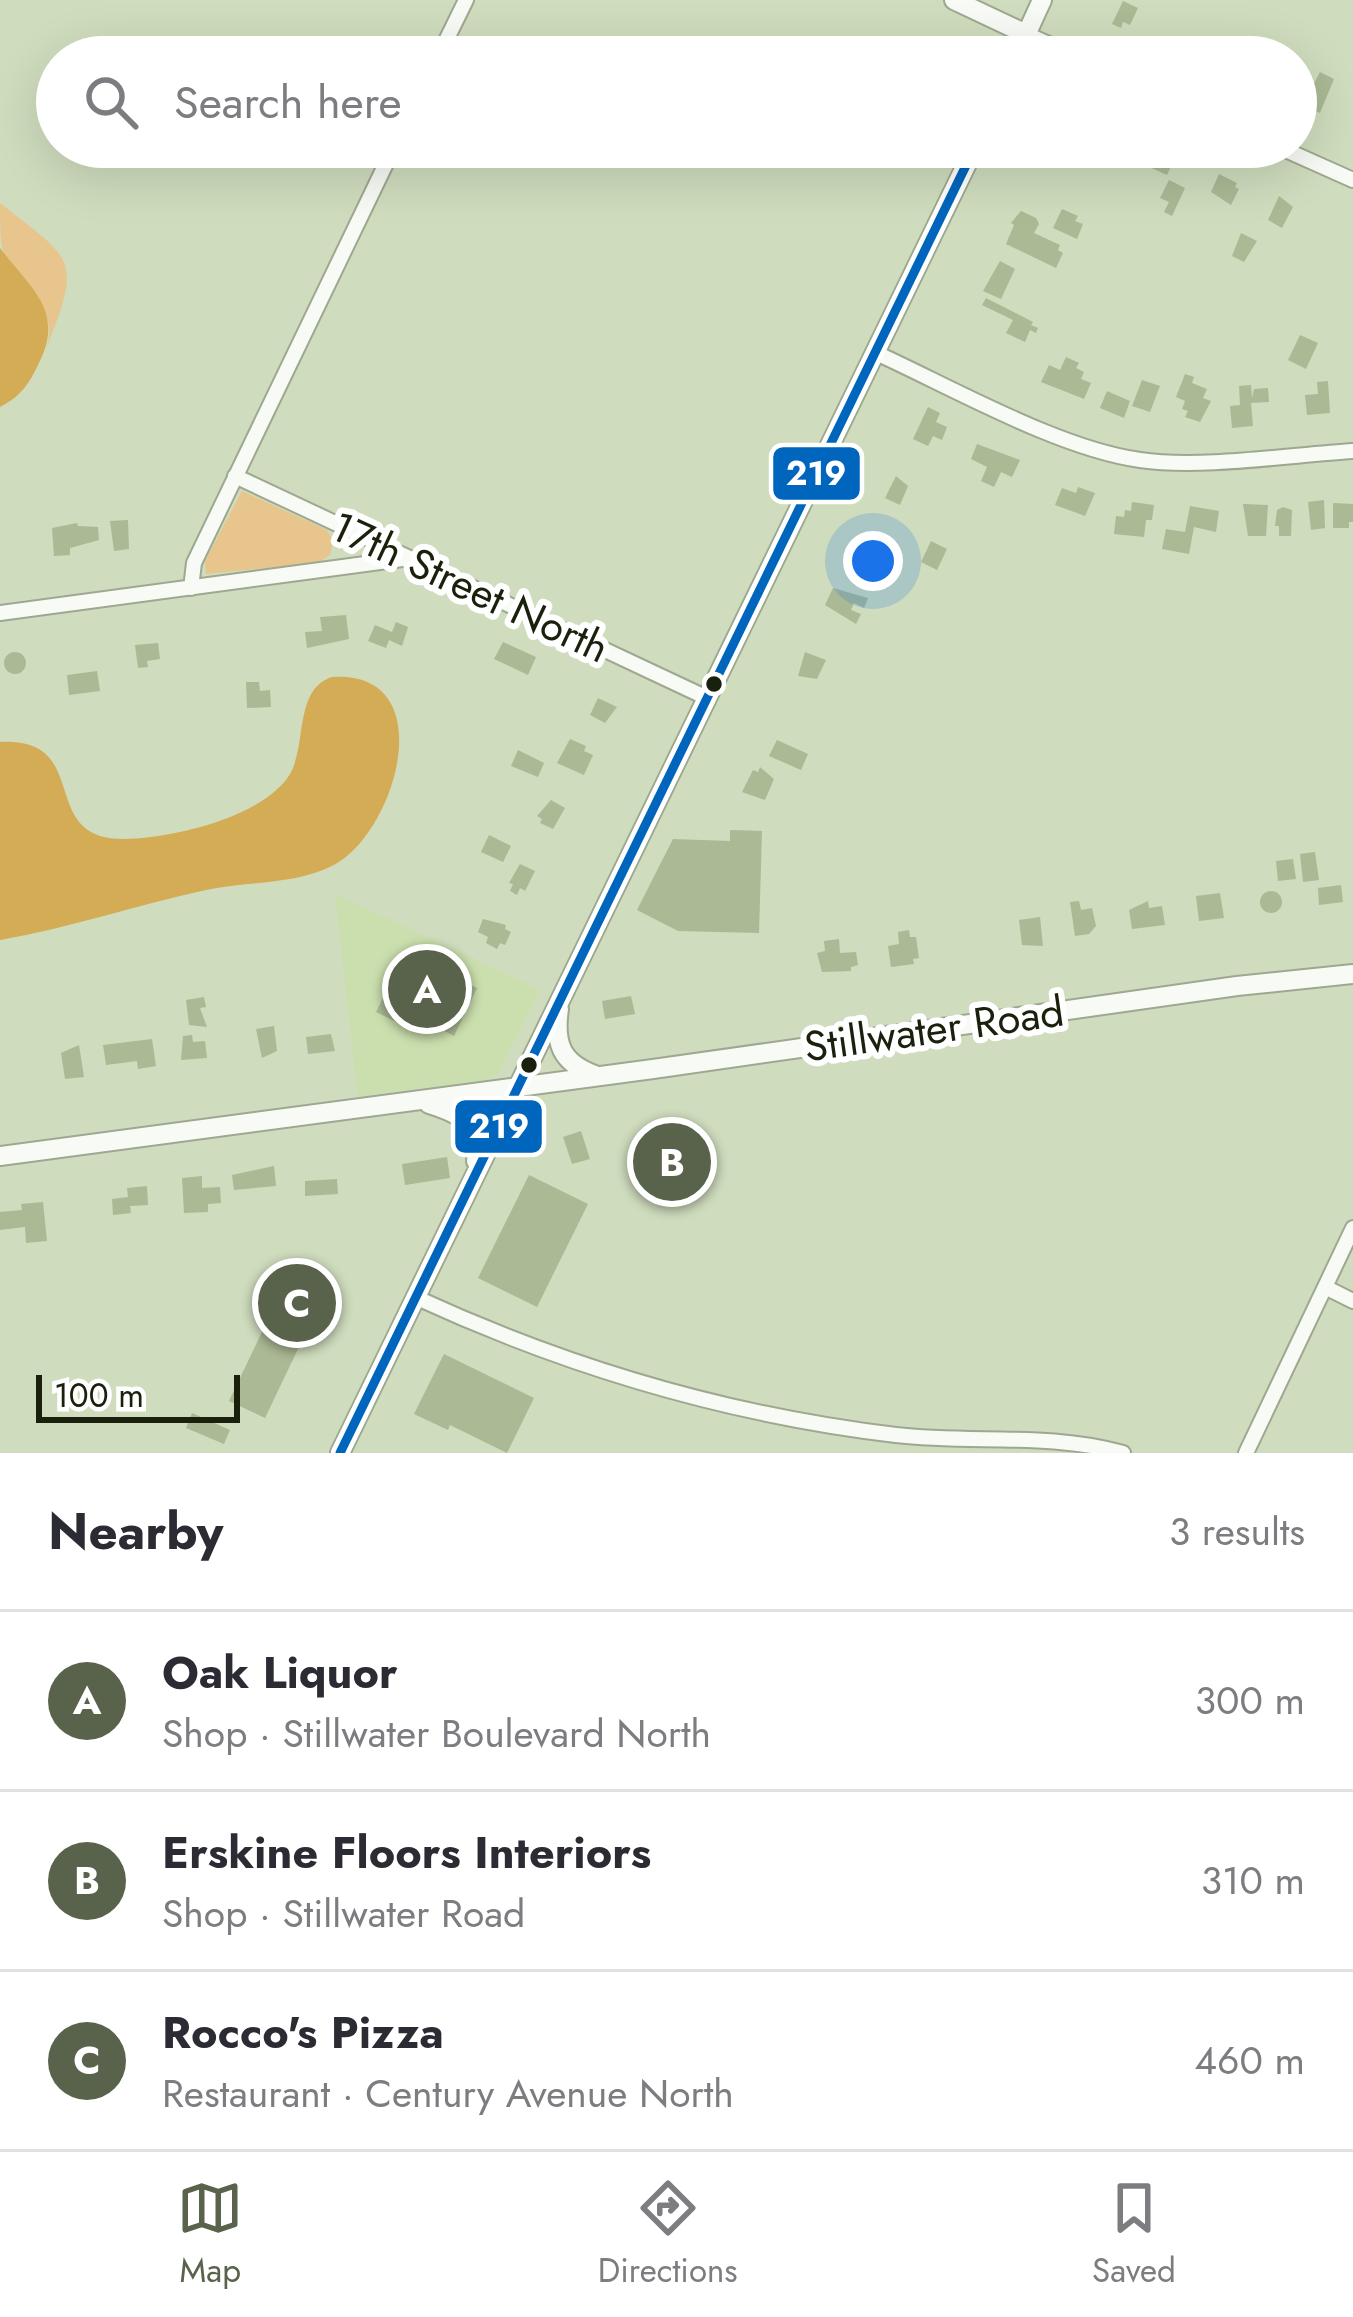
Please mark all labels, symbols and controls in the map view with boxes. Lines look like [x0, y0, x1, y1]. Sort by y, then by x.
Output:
search box [36, 36, 1317, 168]
icon: search [78, 69, 144, 135]
text: Search here [174, 70, 402, 135]
line badge: 219 [771, 445, 862, 502]
text: 219 [786, 450, 846, 497]
street label: 17th Street North [321, 496, 619, 678]
your location [843, 531, 903, 591]
unlabelled marker [703, 673, 725, 695]
pin: A [388, 944, 466, 1034]
street label: Stillwater Road [800, 981, 1068, 1077]
unlabelled marker [518, 1054, 540, 1076]
line badge: 219 [453, 1098, 544, 1155]
text: 219 [469, 1103, 529, 1150]
pin: B [633, 1117, 711, 1207]
pin: C [258, 1258, 336, 1348]
scale bar [36, 1369, 240, 1422]
text: 100 m [54, 1372, 144, 1419]
text: Nearby [48, 1494, 223, 1568]
text: 3 results [1169, 1503, 1305, 1560]
text: Oak Liquor [162, 1640, 398, 1705]
text: A [73, 1672, 101, 1729]
text: 300 m [1195, 1672, 1305, 1729]
text: Shop · Stillwater Boulevard North [162, 1705, 711, 1762]
text: Erskine Floors Interiors [162, 1820, 651, 1885]
text: B [74, 1852, 100, 1909]
text: 310 m [1201, 1852, 1305, 1909]
text: Shop · Stillwater Road [162, 1885, 525, 1942]
text: Rocco's Pizza [162, 2000, 444, 2065]
text: C [73, 2032, 101, 2089]
text: 460 m [1194, 2032, 1305, 2089]
text: Restaurant · Century Avenue North [162, 2065, 734, 2122]
tab: Map [177, 2175, 243, 2294]
tab: Directions [598, 2175, 738, 2294]
tab: Saved [1092, 2175, 1176, 2294]

